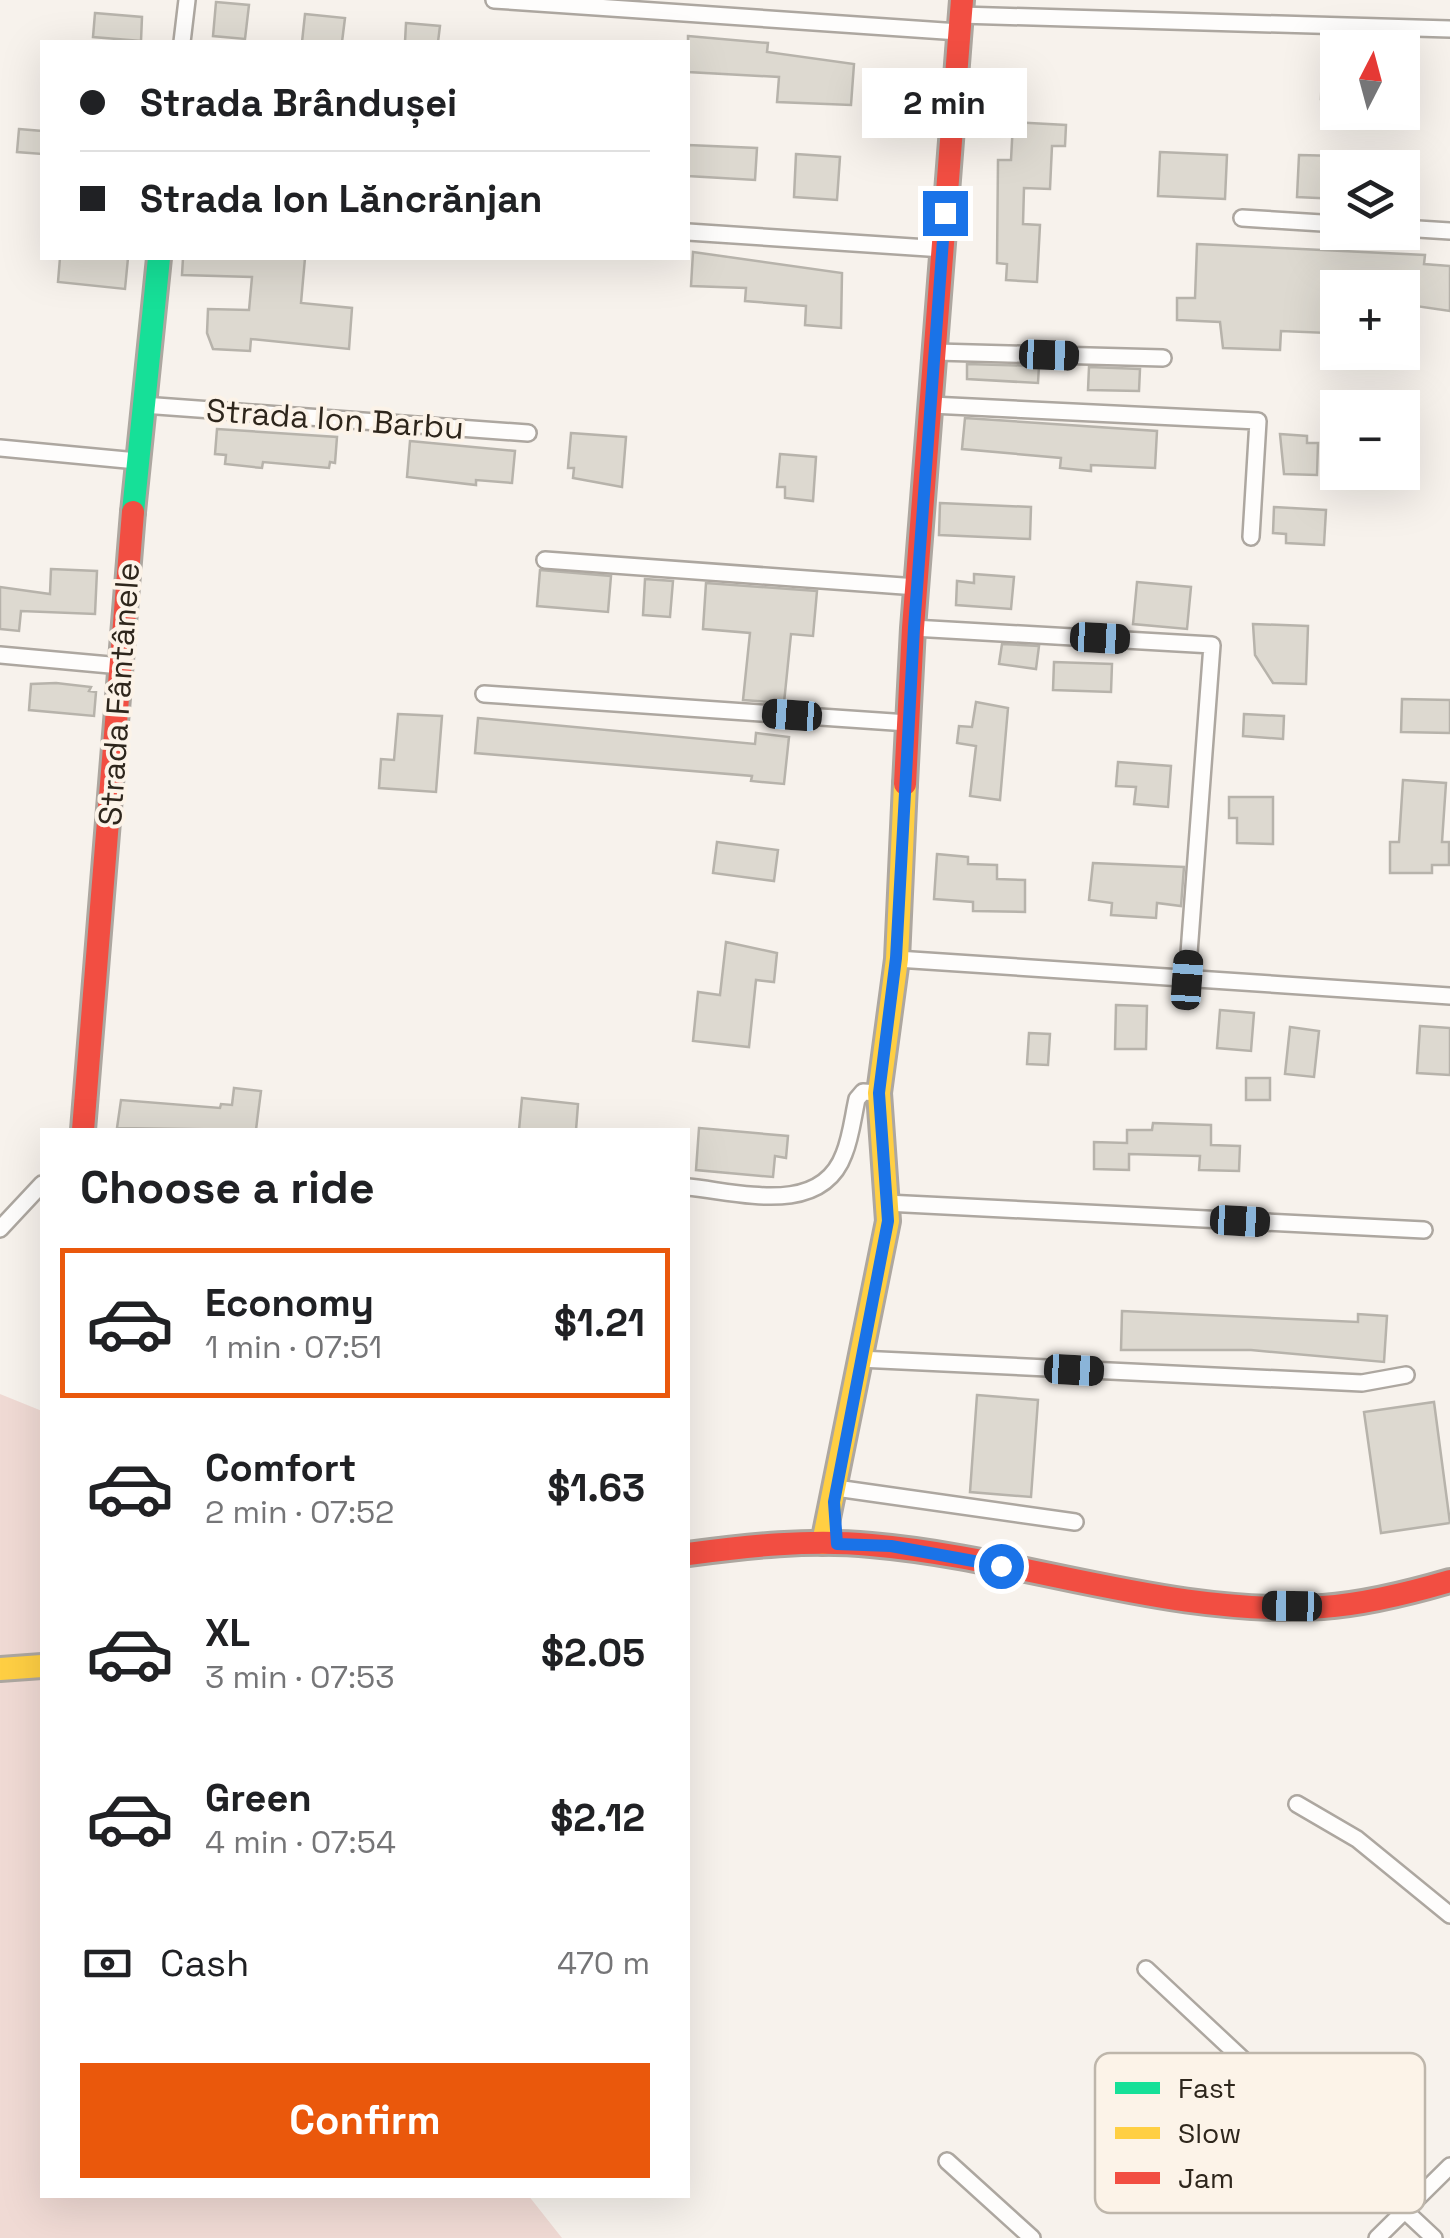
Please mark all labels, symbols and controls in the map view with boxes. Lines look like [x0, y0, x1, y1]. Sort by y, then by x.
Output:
north arrow [1320, 30, 1420, 130]
map controls [1320, 30, 1420, 490]
callout: 2 min [862, 68, 1028, 138]
text: Strada Brândușei [140, 79, 457, 127]
text: 2 min [903, 83, 986, 123]
button: layers [1320, 150, 1420, 250]
text: Strada Ion Lăncrănjan [140, 175, 543, 223]
route end [923, 191, 968, 236]
button: + [1320, 270, 1420, 370]
car [1018, 339, 1080, 371]
street label: Strada Ion Barbu [205, 390, 465, 448]
button: − [1320, 390, 1420, 490]
street label: Strada Fântânele [90, 561, 148, 827]
car [1069, 621, 1131, 655]
car [761, 698, 823, 732]
car [1170, 949, 1204, 1011]
text: Choose a ride [80, 1159, 375, 1216]
car [1209, 1204, 1271, 1238]
icon: car [85, 1278, 175, 1368]
text: Economy [205, 1279, 374, 1327]
text: $1.21 [554, 1299, 645, 1347]
text: 1 min · 07:51 [205, 1327, 382, 1367]
car [1043, 1353, 1105, 1387]
icon: car [85, 1443, 175, 1533]
text: Comfort [205, 1444, 356, 1492]
text: $1.63 [547, 1464, 645, 1512]
text: 2 min · 07:52 [205, 1492, 394, 1532]
route start [979, 1544, 1024, 1589]
car [1262, 1590, 1322, 1622]
icon: car [85, 1608, 175, 1698]
text: XL [205, 1609, 250, 1657]
text: $2.05 [541, 1629, 645, 1677]
text: 3 min · 07:53 [205, 1657, 395, 1697]
icon: car [85, 1773, 175, 1863]
text: Green [205, 1774, 312, 1822]
text: $2.12 [550, 1794, 645, 1842]
text: 4 min · 07:54 [205, 1822, 396, 1862]
icon: cash [80, 1936, 135, 1991]
text: Cash [160, 1939, 249, 1987]
text: 470 m [557, 1943, 650, 1983]
legend [1095, 2053, 1425, 2213]
button: Confirm [80, 2063, 650, 2178]
text: Fast [1178, 2070, 1236, 2106]
text: Slow [1178, 2115, 1241, 2151]
text: Jam [1178, 2160, 1234, 2196]

